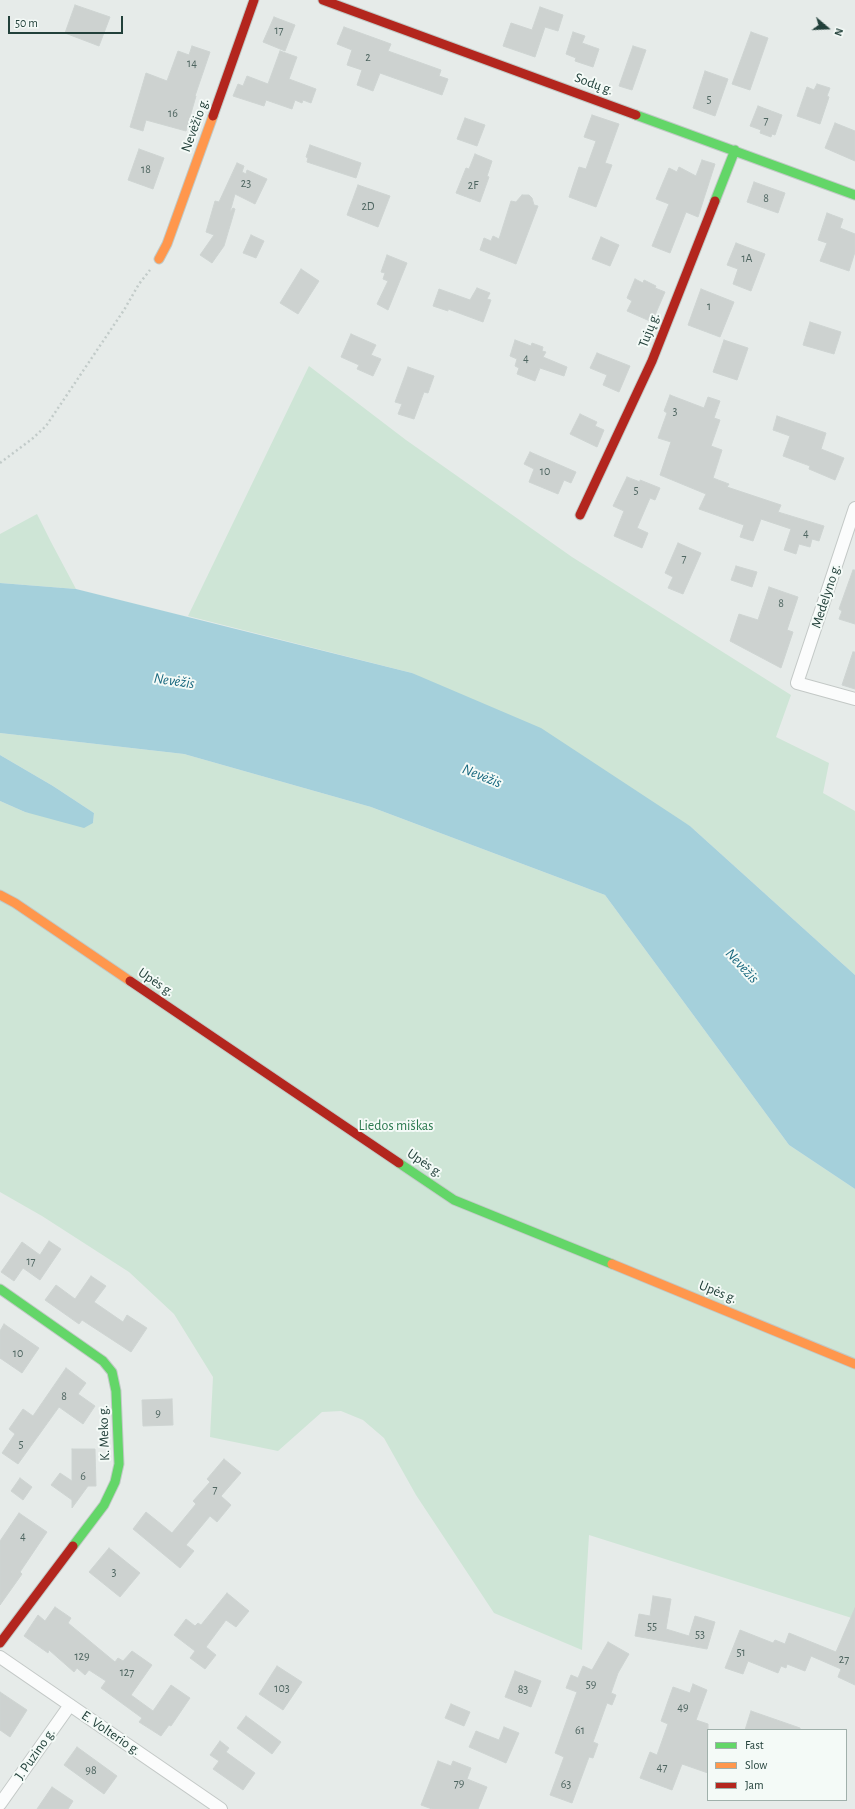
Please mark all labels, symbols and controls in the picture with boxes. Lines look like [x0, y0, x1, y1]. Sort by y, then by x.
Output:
scale bar [10, 8, 125, 34]
north arrow [807, 8, 847, 48]
text: 50 m [15, 17, 38, 29]
house number: 17 [274, 23, 284, 37]
text: N [832, 27, 845, 37]
house number: 2 [365, 50, 371, 64]
house number: 14 [187, 56, 197, 70]
street label: Sodų g. [572, 69, 616, 99]
house number: 5 [706, 92, 712, 106]
street label: Nevėžio g. [177, 96, 213, 154]
house number: 16 [168, 106, 178, 120]
house number: 7 [763, 113, 769, 127]
house number: 18 [141, 162, 151, 176]
house number: 23 [241, 176, 251, 190]
house number: 2F [468, 178, 478, 192]
house number: 8 [763, 191, 769, 205]
house number: 2D [361, 199, 375, 213]
house number: 1A [741, 251, 753, 265]
house number: 1 [707, 299, 711, 313]
street label: Tujų g. [635, 310, 663, 350]
house number: 4 [523, 351, 529, 365]
house number: 3 [673, 404, 677, 418]
house number: 10 [540, 464, 550, 478]
house number: 5 [633, 483, 639, 497]
house number: 4 [803, 526, 809, 540]
house number: 7 [681, 551, 687, 565]
street label: Medelyno g. [808, 562, 844, 630]
house number: 8 [778, 596, 784, 610]
water label: Nevėžis [153, 669, 195, 693]
water label: Nevėžis [460, 760, 504, 792]
water label: Nevėžis [721, 945, 763, 987]
street label: Upės g. [135, 964, 177, 1000]
park label: Liedos miškas [359, 1118, 433, 1134]
street label: Upės g. [404, 1145, 446, 1181]
house number: 17 [26, 1254, 36, 1268]
street label: Upės g. [697, 1277, 739, 1307]
house number: 10 [13, 1346, 23, 1360]
house number: 8 [61, 1389, 67, 1403]
street label: K. Meko g. [95, 1405, 113, 1461]
house number: 9 [155, 1406, 161, 1420]
house number: 5 [18, 1437, 24, 1451]
house number: 6 [80, 1469, 86, 1483]
house number: 7 [212, 1482, 218, 1496]
house number: 4 [20, 1529, 26, 1543]
house number: 3 [112, 1565, 116, 1579]
house number: 55 [647, 1619, 657, 1633]
house number: 53 [695, 1627, 705, 1641]
house number: 51 [736, 1645, 746, 1659]
house number: 129 [74, 1649, 90, 1663]
house number: 27 [839, 1652, 849, 1666]
house number: 127 [120, 1665, 134, 1679]
house number: 59 [586, 1677, 596, 1691]
house number: 103 [274, 1681, 290, 1695]
house number: 83 [518, 1682, 528, 1696]
house number: 49 [677, 1700, 689, 1714]
street label: E. Volterio g. [78, 1707, 144, 1759]
house number: 61 [575, 1723, 585, 1737]
street label: J. Puzino g. [11, 1725, 59, 1783]
legend [707, 1729, 847, 1801]
text: Fast [745, 1739, 764, 1751]
text: Slow [745, 1759, 767, 1771]
house number: 47 [657, 1760, 667, 1774]
house number: 98 [85, 1763, 97, 1777]
house number: 79 [454, 1776, 464, 1790]
house number: 63 [561, 1777, 571, 1791]
text: Jam [745, 1779, 764, 1791]

